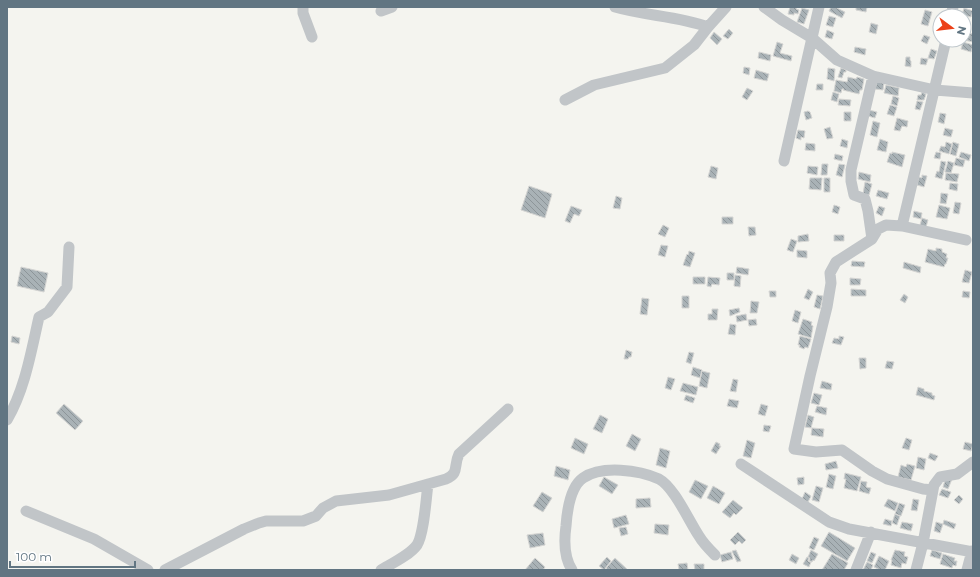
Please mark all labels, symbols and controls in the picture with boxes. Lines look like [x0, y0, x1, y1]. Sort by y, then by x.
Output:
north arrow [932, 8, 972, 48]
text: N [954, 24, 970, 37]
scale bar [10, 543, 135, 569]
text: 100 m [16, 549, 52, 564]

